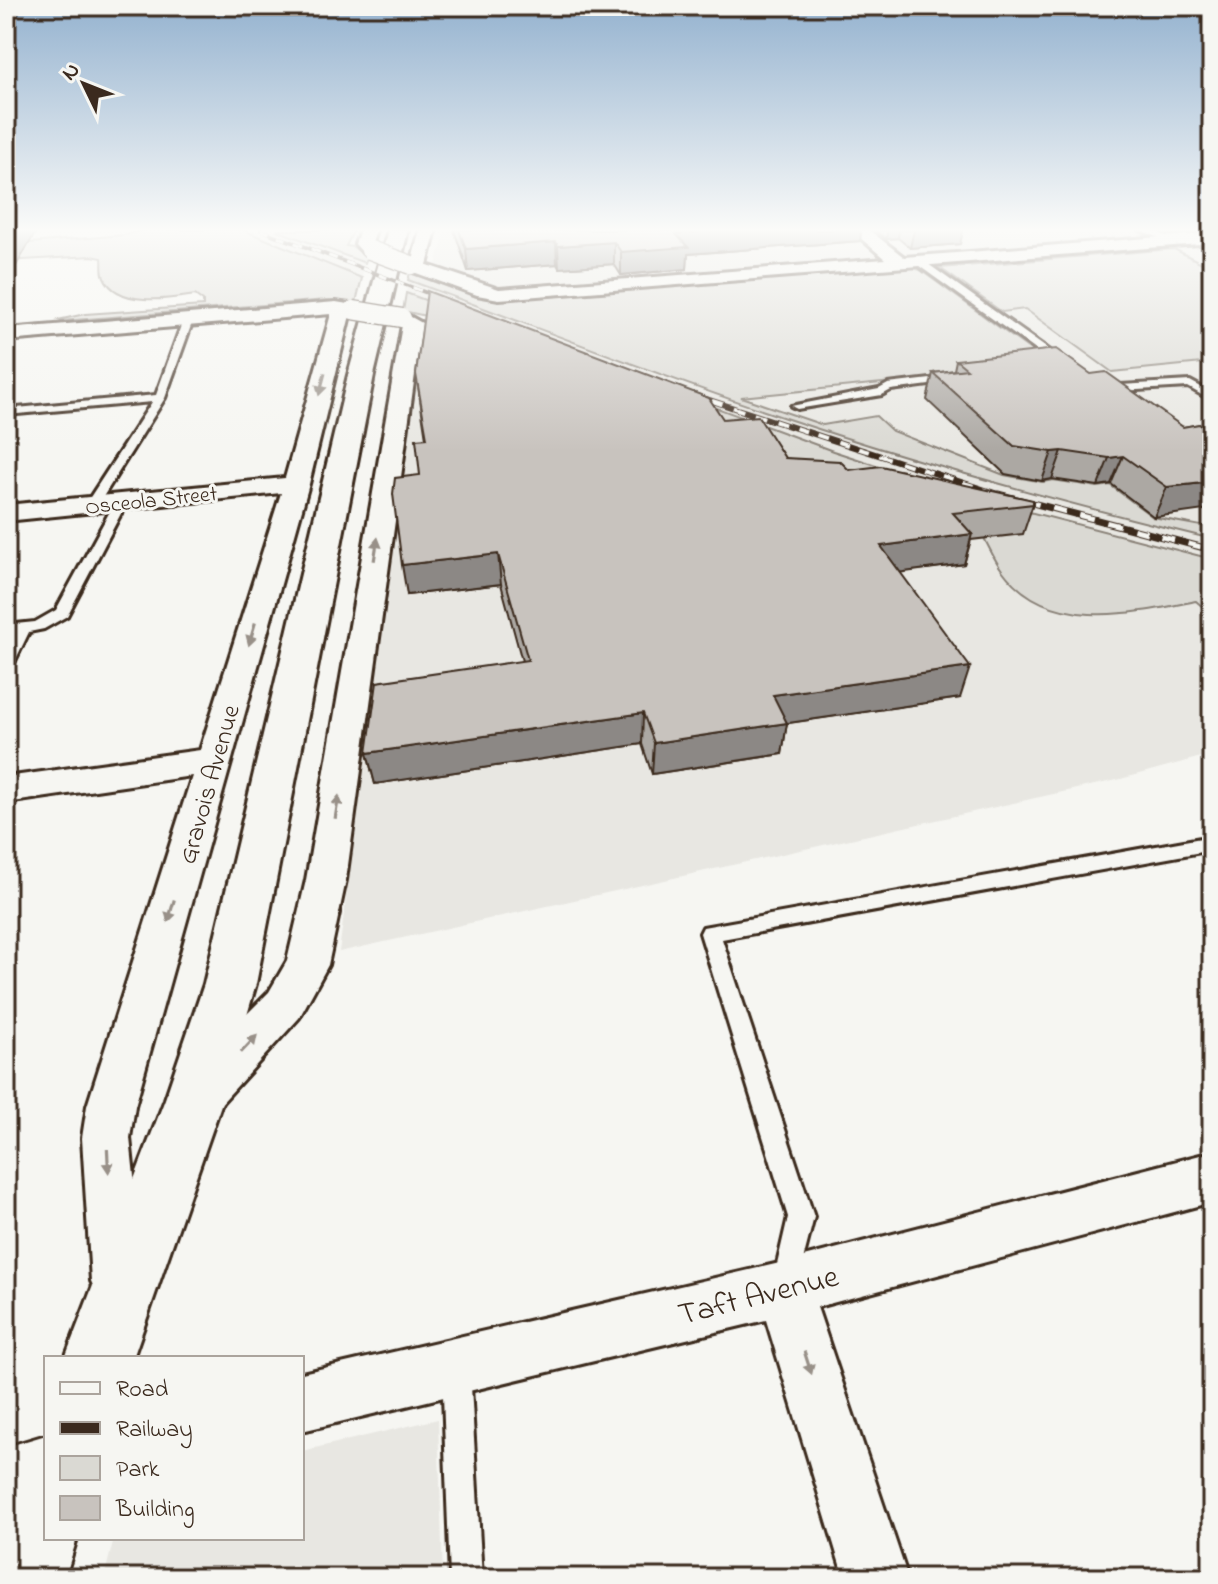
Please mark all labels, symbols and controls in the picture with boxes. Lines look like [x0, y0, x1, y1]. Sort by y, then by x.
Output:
north arrow [44, 44, 124, 124]
text: N [55, 56, 88, 89]
one-way arrow [315, 372, 328, 396]
street label: Osceola Street [84, 479, 220, 525]
one-way arrow [371, 537, 383, 562]
one-way arrow [245, 622, 257, 647]
street label: Gravois Avenue [170, 700, 252, 869]
one-way arrow [331, 794, 344, 819]
one-way arrow [164, 899, 177, 923]
one-way arrow [239, 1035, 258, 1054]
one-way arrow [102, 1149, 115, 1174]
street label: Taft Avenue [674, 1255, 845, 1340]
one-way arrow [802, 1352, 814, 1376]
legend [44, 1356, 304, 1540]
text: Road [116, 1373, 169, 1408]
text: Railway [116, 1413, 193, 1449]
text: Park [116, 1453, 160, 1488]
text: Building [115, 1493, 195, 1528]

